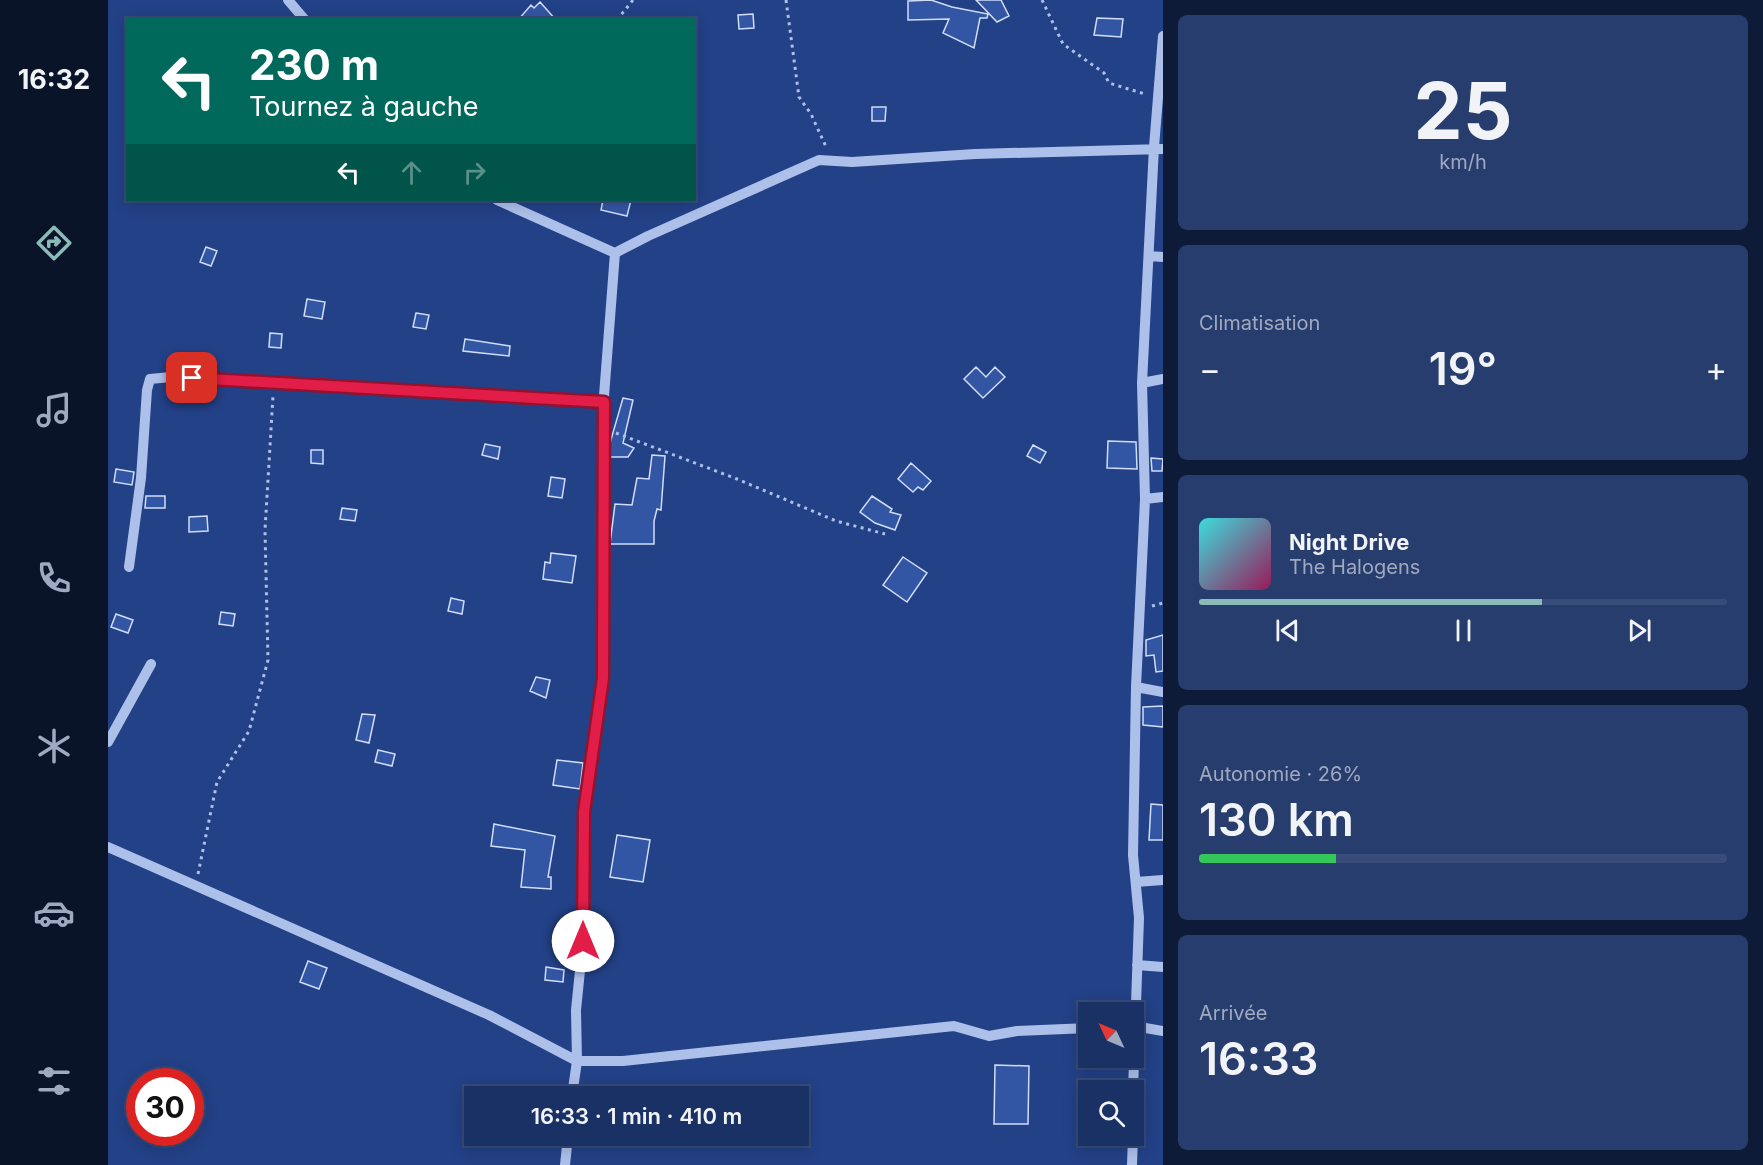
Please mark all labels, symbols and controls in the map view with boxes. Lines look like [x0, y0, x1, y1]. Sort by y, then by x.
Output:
text: 230 m [249, 39, 379, 90]
icon: left [150, 42, 228, 120]
text: 16:32 [18, 63, 90, 96]
text: 25 [1414, 63, 1513, 158]
text: Tournez à gauche [249, 90, 478, 123]
text: km/h [1439, 150, 1487, 174]
icon: left [332, 156, 365, 189]
icon: ahead [395, 156, 428, 189]
icon: right [458, 156, 491, 189]
icon: directions [33, 222, 75, 264]
text: Climatisation [1199, 311, 1320, 335]
text: 19° [1429, 341, 1497, 396]
text: − [1199, 349, 1221, 389]
text: + [1705, 349, 1727, 389]
pin [166, 352, 217, 403]
icon: arrive [175, 361, 208, 394]
icon: music [33, 389, 75, 431]
text: Night Drive [1289, 529, 1409, 555]
text: The Halogens [1289, 555, 1420, 579]
icon: phone [33, 557, 75, 599]
icon: previous [1271, 614, 1304, 647]
icon: pause [1447, 614, 1480, 647]
icon: next [1623, 614, 1656, 647]
icon: climate [33, 725, 75, 767]
text: Autonomie · 26% [1199, 762, 1362, 786]
text: 130 km [1199, 792, 1354, 847]
icon: car [33, 892, 75, 934]
position arrow [551, 909, 615, 973]
text: Arrivée [1199, 1001, 1268, 1025]
north arrow [1078, 1002, 1144, 1068]
map controls [1078, 1002, 1144, 1146]
text: 16:33 [1199, 1031, 1318, 1086]
icon: filters [33, 1060, 75, 1102]
speed limit sign: 30 [126, 1068, 204, 1146]
button: search [1078, 1080, 1144, 1146]
text: 16:33 · 1 min · 410 m [531, 1103, 742, 1129]

